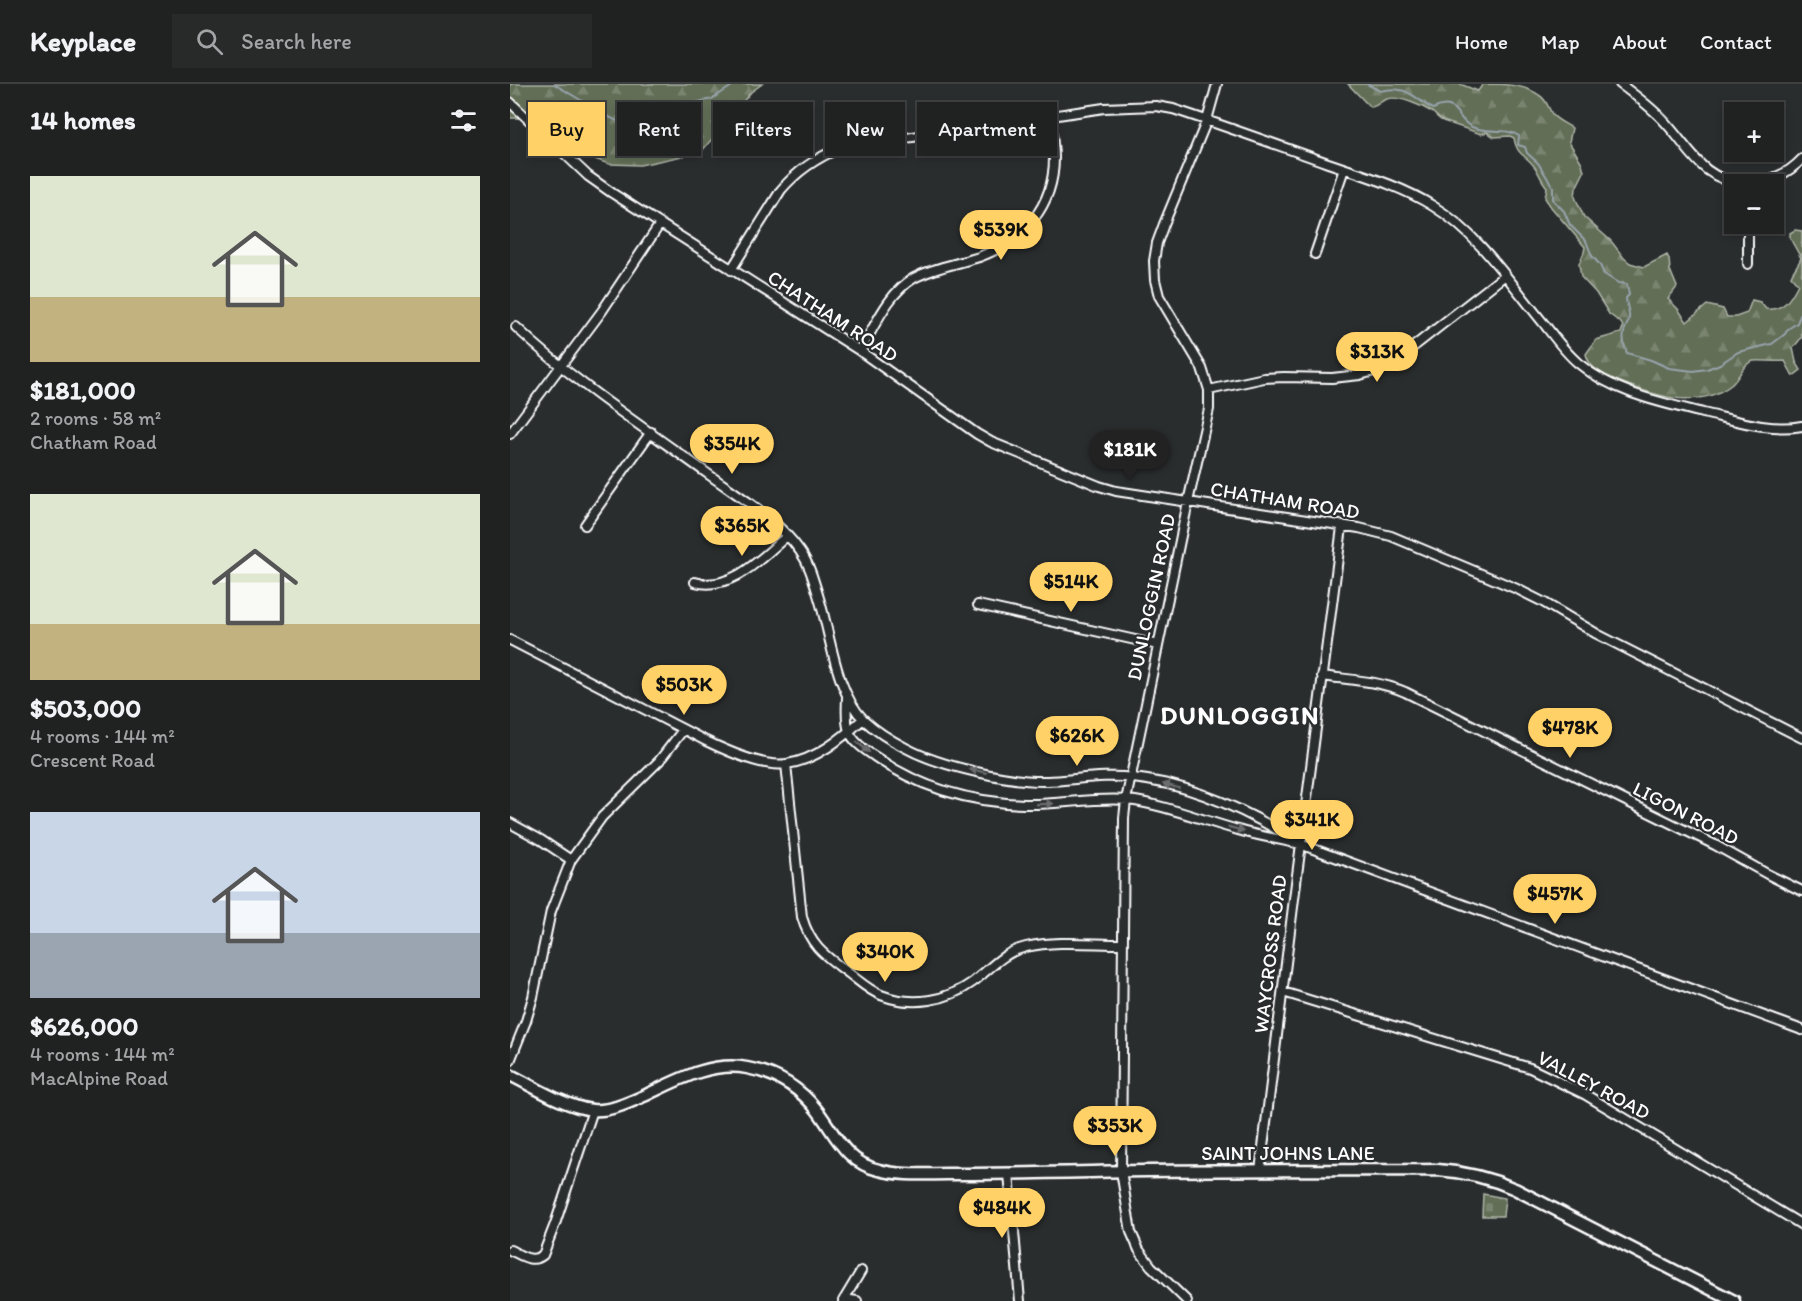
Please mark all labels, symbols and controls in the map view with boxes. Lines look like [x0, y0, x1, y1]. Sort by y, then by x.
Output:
search box [172, 14, 592, 68]
text: Keyplace [30, 24, 136, 58]
icon: search [193, 25, 226, 58]
text: Search here [241, 28, 352, 55]
text: Home [1455, 29, 1508, 54]
text: Map [1541, 29, 1580, 54]
text: About [1613, 29, 1667, 54]
text: Contact [1700, 29, 1772, 54]
chip: Buy [528, 102, 605, 156]
chip: Rent [617, 102, 701, 156]
chip: Filters [713, 102, 813, 156]
chip: New [825, 102, 905, 156]
chip: Apartment [917, 102, 1057, 156]
map controls [1724, 102, 1784, 234]
button: + [1724, 102, 1784, 162]
text: 14 homes [30, 104, 136, 136]
icon: filters [447, 104, 480, 137]
button: − [1724, 174, 1784, 234]
pin: $539K [959, 210, 1043, 261]
icon: home [201, 215, 309, 323]
text: $539K [974, 217, 1028, 241]
street label: CHATHAM ROAD [763, 265, 903, 367]
pin: $313K [1335, 332, 1419, 383]
text: $313K [1350, 339, 1404, 363]
text: $181,000 [30, 374, 136, 406]
text: 2 rooms · 58 m² [30, 406, 161, 430]
pin: $354K [690, 424, 774, 475]
text: Chatham Road [30, 430, 157, 454]
pin: $181K [1088, 430, 1172, 481]
text: $354K [704, 431, 760, 455]
text: $181K [1104, 437, 1156, 461]
street label: CHATHAM ROAD [1209, 476, 1361, 524]
pin: $365K [700, 506, 784, 557]
street label: DUNLOGGIN ROAD [1122, 512, 1180, 682]
text: $365K [715, 513, 769, 537]
icon: home [201, 533, 309, 641]
pin: $514K [1029, 562, 1113, 613]
text: $514K [1044, 569, 1098, 593]
pin: $503K [642, 665, 726, 716]
text: $503K [656, 672, 712, 696]
text: $503,000 [30, 692, 141, 724]
district label: DUNLOGGIN [1160, 699, 1320, 731]
pin: $478K [1528, 708, 1612, 759]
text: $478K [1542, 715, 1598, 739]
pin: $626K [1035, 716, 1119, 767]
text: $626K [1050, 723, 1104, 747]
text: 4 rooms · 144 m² [30, 724, 175, 748]
one-way arrow [855, 741, 871, 754]
text: Crescent Road [30, 748, 155, 772]
one-way arrow [968, 766, 987, 775]
street label: LIGON ROAD [1629, 776, 1743, 850]
one-way arrow [1161, 781, 1179, 790]
one-way arrow [1035, 799, 1054, 808]
pin: $341K [1270, 800, 1354, 851]
text: $341K [1284, 807, 1340, 831]
one-way arrow [1227, 825, 1245, 835]
icon: home [201, 851, 309, 959]
street label: WAYCROSS ROAD [1248, 873, 1292, 1035]
pin: $457K [1513, 874, 1597, 925]
text: $457K [1527, 881, 1583, 905]
pin: $340K [843, 932, 927, 983]
text: $340K [856, 939, 914, 963]
text: $626,000 [30, 1010, 139, 1042]
text: 4 rooms · 144 m² [30, 1042, 175, 1066]
street label: VALLEY ROAD [1534, 1045, 1654, 1125]
text: MacAlpine Road [30, 1066, 168, 1090]
pin: $353K [1073, 1106, 1157, 1157]
text: $353K [1087, 1113, 1143, 1137]
street label: SAINT JOHNS LANE [1201, 1141, 1375, 1165]
pin: $484K [960, 1188, 1044, 1239]
text: $484K [973, 1195, 1031, 1219]

